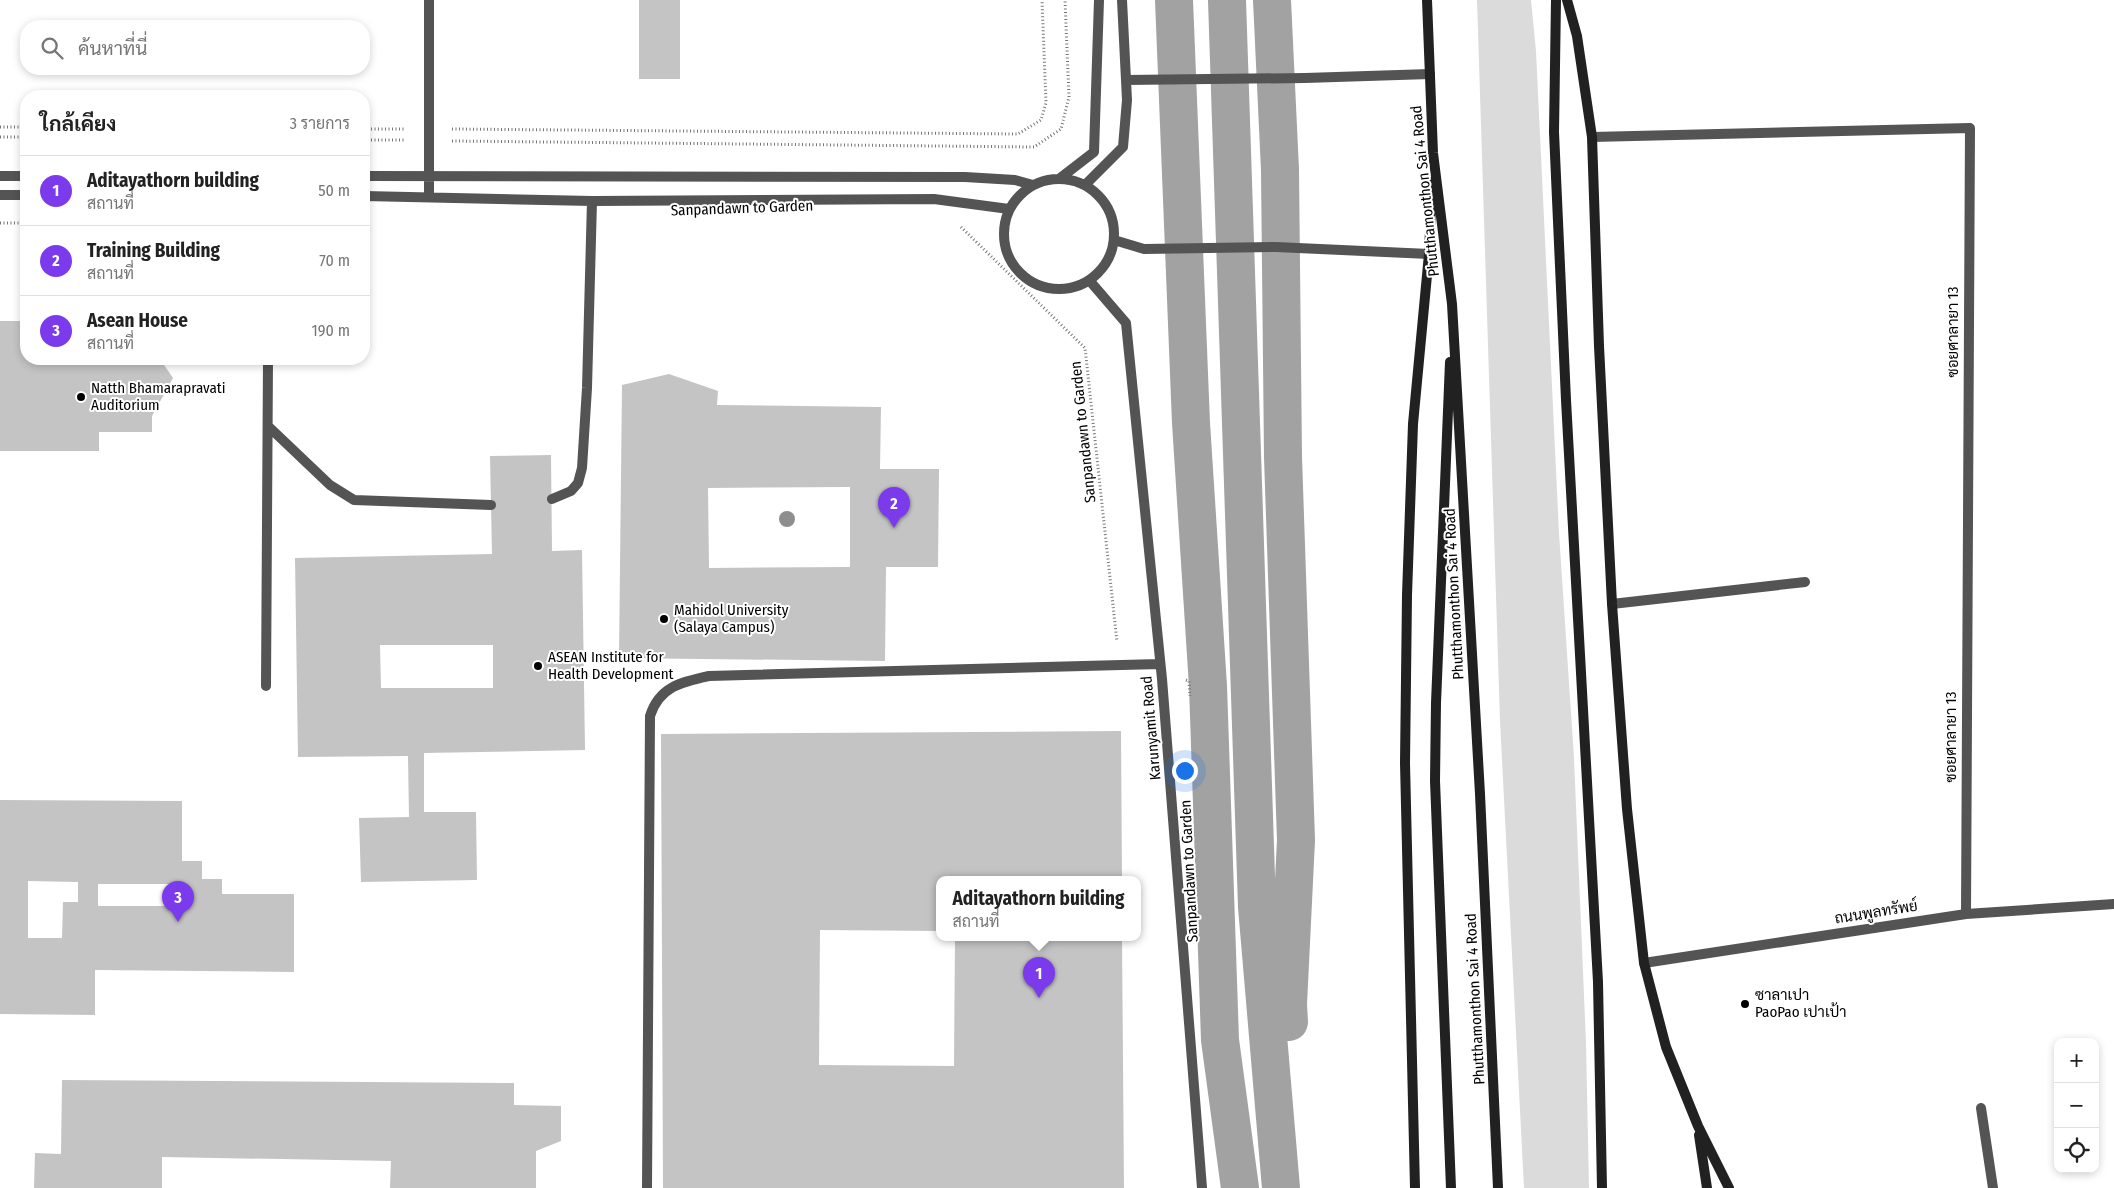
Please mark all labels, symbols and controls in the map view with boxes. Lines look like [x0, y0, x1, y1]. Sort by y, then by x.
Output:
search box [20, 20, 370, 75]
icon: search [38, 34, 66, 62]
text: ค้นหาที่นี่ [78, 37, 147, 60]
street label: Phutthamonthon Sai 4 Road [1407, 105, 1443, 277]
text: ใกล้เคียง [40, 111, 116, 137]
text: 3 รายการ [290, 114, 350, 133]
text: Aditayathorn building [87, 169, 259, 192]
text: 1 [53, 181, 59, 200]
text: 50 m [318, 181, 350, 200]
text: สถานที่ [87, 194, 134, 213]
street label: Sanpandawn to Garden [670, 197, 814, 219]
text: Training Building [87, 239, 220, 262]
text: 2 [52, 251, 60, 270]
text: 70 m [319, 251, 350, 270]
text: สถานที่ [87, 264, 134, 283]
street label: ซอยศาลายา 13 [1944, 286, 1962, 377]
text: Asean House [87, 309, 188, 332]
text: 3 [52, 321, 60, 340]
text: 190 m [312, 321, 350, 340]
text: สถานที่ [87, 334, 134, 353]
street label: Sanpandawn to Garden [1067, 360, 1099, 504]
place label: Natth Bhamarapravati Auditorium [91, 379, 226, 414]
marker: Natth Bhamarapravati Auditorium [75, 391, 87, 403]
pin: 2 [878, 487, 910, 528]
street label: Phutthamonthon Sai 4 Road [1441, 508, 1467, 680]
place label: Mahidol University (Salaya Campus) [674, 601, 789, 636]
marker: Mahidol University (Salaya Campus) [658, 613, 670, 625]
place label: ASEAN Institute for Health Development [548, 648, 674, 683]
marker: ASEAN Institute for Health Development [532, 660, 544, 672]
street label: Karunyamit Road [1137, 675, 1165, 781]
street label: ซอยศาลายา 13 [1942, 691, 1960, 782]
your location [1172, 758, 1198, 784]
street label: Sanpandawn to Garden [1176, 799, 1202, 943]
popup [936, 876, 1141, 941]
pin: 3 [162, 881, 194, 922]
text: Aditayathorn building [953, 887, 1124, 910]
street label: ถนนพูลทรัพย์ [1833, 896, 1919, 928]
text: สถานที่ [953, 912, 1000, 931]
street label: Phutthamonthon Sai 4 Road [1462, 913, 1488, 1085]
pin: 1 [1023, 957, 1055, 998]
place label: ซาลาเปา PaoPao เปาเป้า [1755, 986, 1847, 1021]
marker: ซาลาเปา PaoPao เปาเป้า [1739, 998, 1751, 1010]
map controls [2054, 1038, 2099, 1173]
button: + [2054, 1038, 2099, 1083]
button: − [2054, 1083, 2099, 1128]
button: locate [2054, 1128, 2099, 1173]

